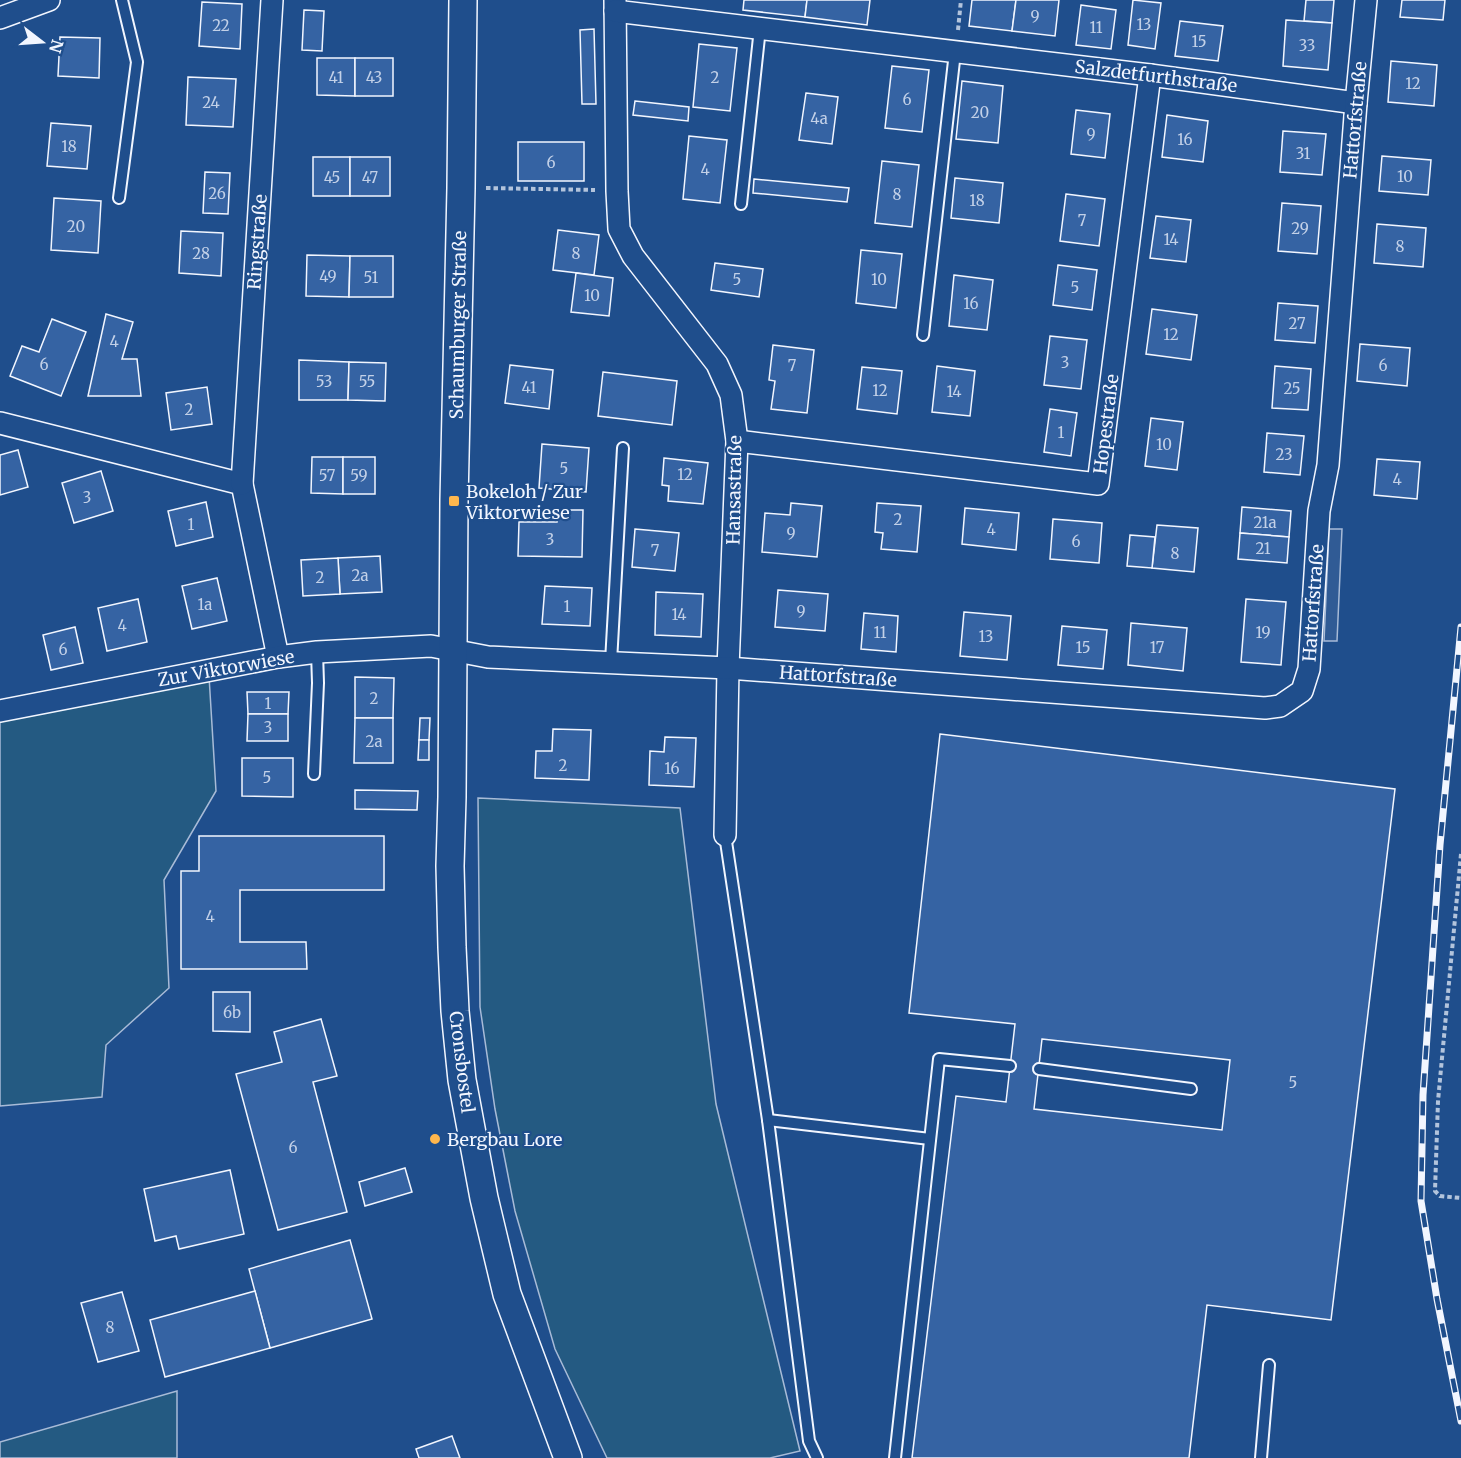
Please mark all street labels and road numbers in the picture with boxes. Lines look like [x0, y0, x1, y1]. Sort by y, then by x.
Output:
street label: Salzdetfurthstraße [1073, 55, 1239, 97]
street label: Hattorfstraße [1338, 60, 1372, 180]
street label: Ringstraße [242, 193, 272, 291]
street label: Schaumburger Straße [445, 230, 471, 420]
street label: Hopestraße [1088, 373, 1124, 475]
street label: Hansastraße [722, 435, 746, 545]
street label: Hattorfstraße [1297, 543, 1329, 663]
street label: Zur Viktorwiese [156, 645, 296, 691]
street label: Hattorfstraße [778, 660, 898, 692]
street label: Cronsbostel [444, 1010, 480, 1115]

